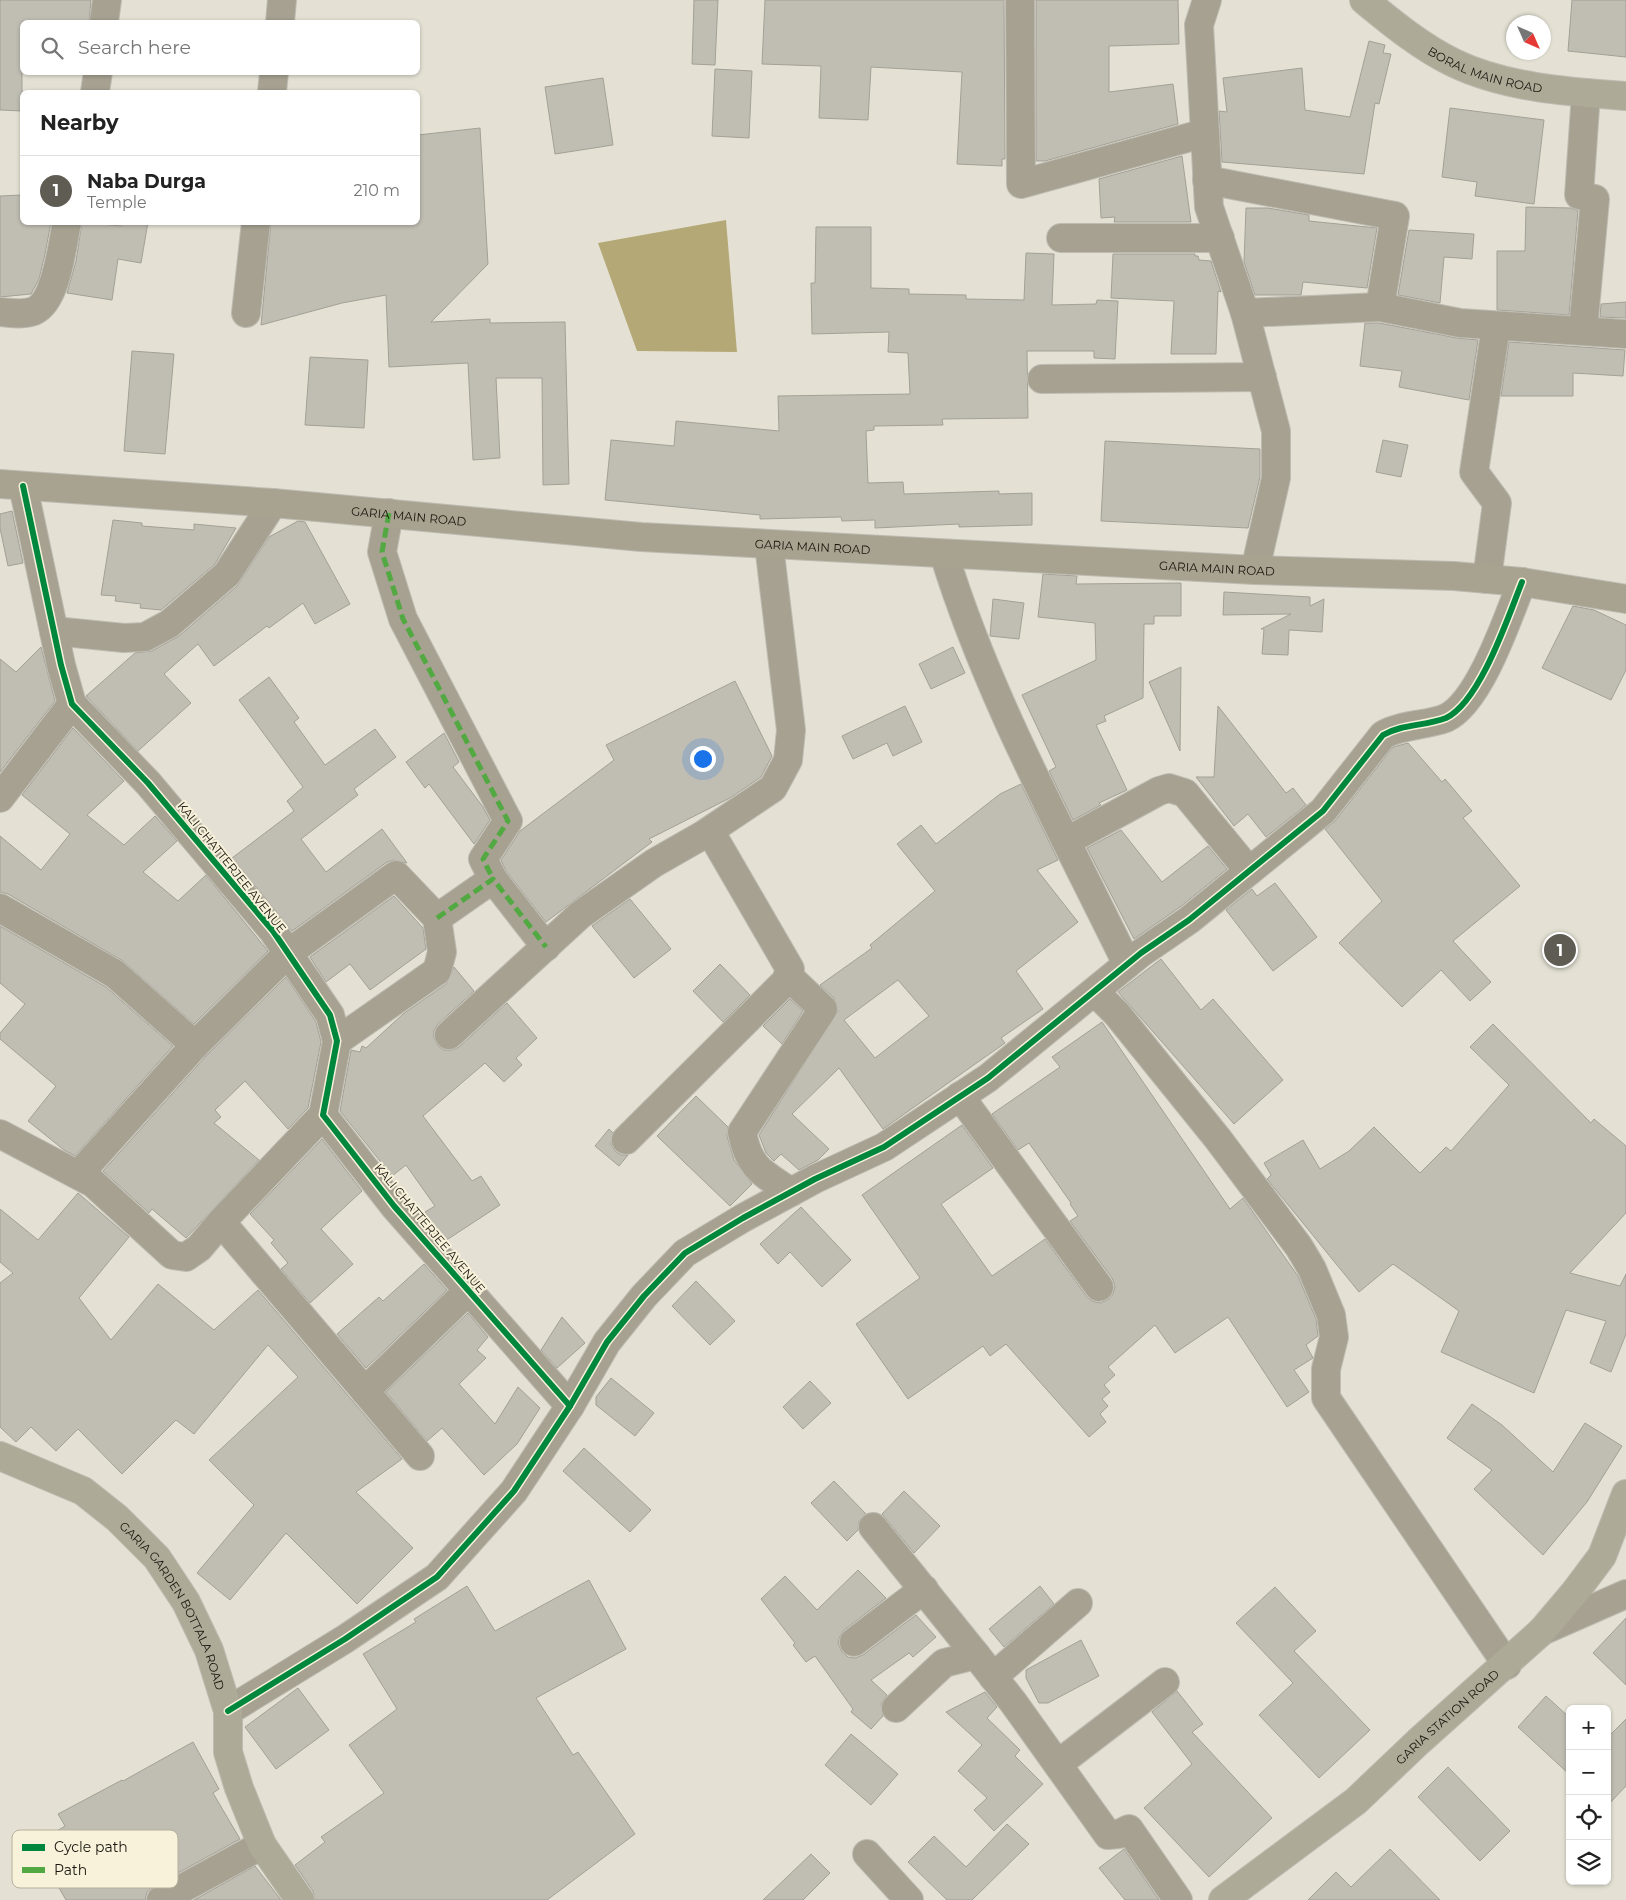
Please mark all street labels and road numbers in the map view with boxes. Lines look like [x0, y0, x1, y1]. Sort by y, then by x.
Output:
street label: BORAL MAIN ROAD [1425, 43, 1544, 95]
street label: GARIA MAIN ROAD [350, 503, 467, 528]
street label: GARIA MAIN ROAD [754, 536, 871, 557]
street label: GARIA MAIN ROAD [1159, 557, 1275, 578]
street label: KALI CHATTERJEE AVENUE [174, 798, 290, 936]
street label: KALI CHATTERJEE AVENUE [371, 1160, 489, 1296]
street label: GARIA GARDEN BOTTALA ROAD [117, 1518, 228, 1692]
street label: GARIA STATION ROAD [1392, 1666, 1502, 1767]

